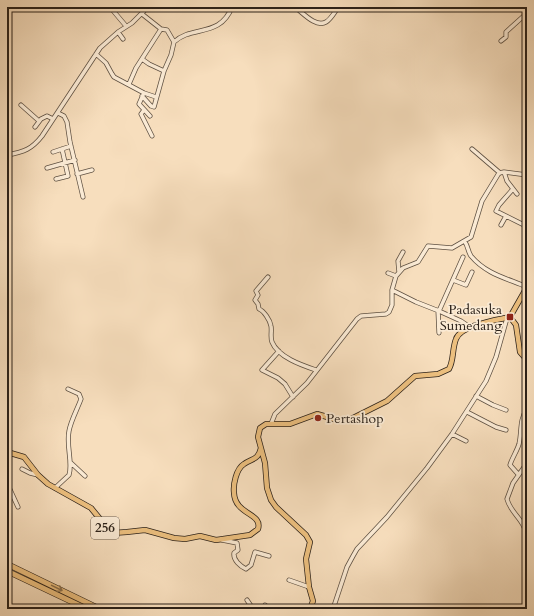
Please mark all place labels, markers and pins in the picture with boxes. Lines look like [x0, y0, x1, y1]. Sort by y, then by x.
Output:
place label: Padasuka Sumedang [440, 300, 502, 335]
marker: Padasuka Sumedang [505, 312, 515, 322]
place label: Pertashop [326, 409, 384, 428]
marker: Pertashop [313, 413, 323, 423]

